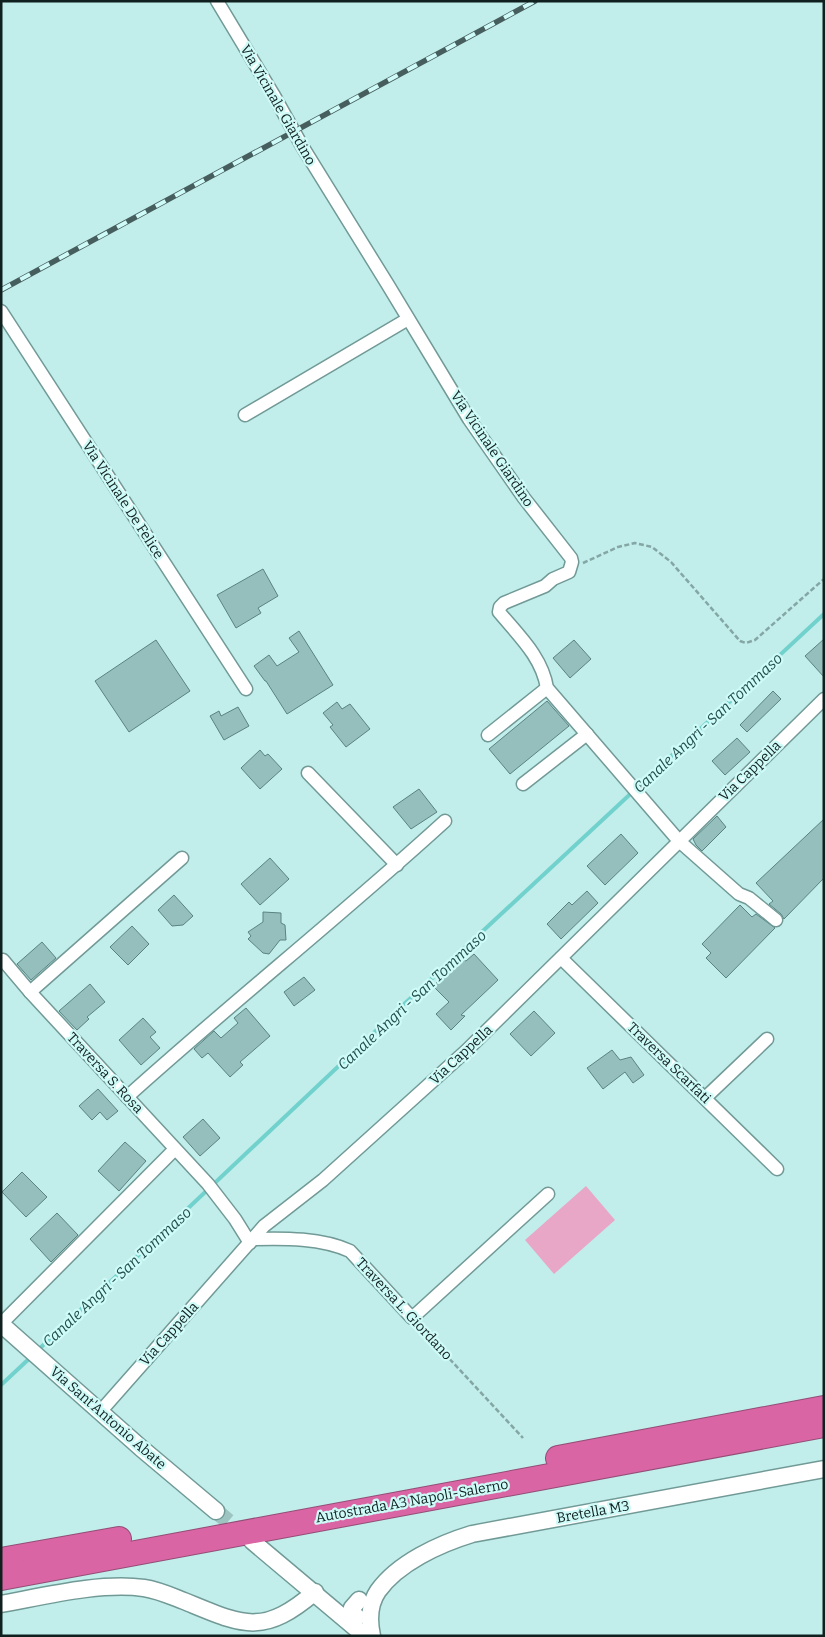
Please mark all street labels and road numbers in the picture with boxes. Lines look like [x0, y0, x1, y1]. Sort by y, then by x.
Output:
street label: Via Vicinale Giardino [237, 42, 319, 168]
street label: Via Vicinale Giardino [447, 388, 537, 510]
street label: Via Vicinale De Felice [79, 438, 167, 562]
street label: Via Cappella [715, 737, 785, 805]
street label: Traversa Scarfati [624, 1019, 714, 1107]
street label: Via Cappella [426, 1021, 496, 1088]
street label: Traversa S. Rosa [63, 1029, 147, 1117]
street label: Traversa L. Giordano [352, 1254, 456, 1364]
street label: Via Cappella [136, 1298, 202, 1369]
street label: Via Sant'Antonio Abate [46, 1363, 170, 1473]
street label: Autostrada A3 Napoli-Salerno [314, 1476, 510, 1526]
street label: Bretella M3 [555, 1497, 631, 1527]

